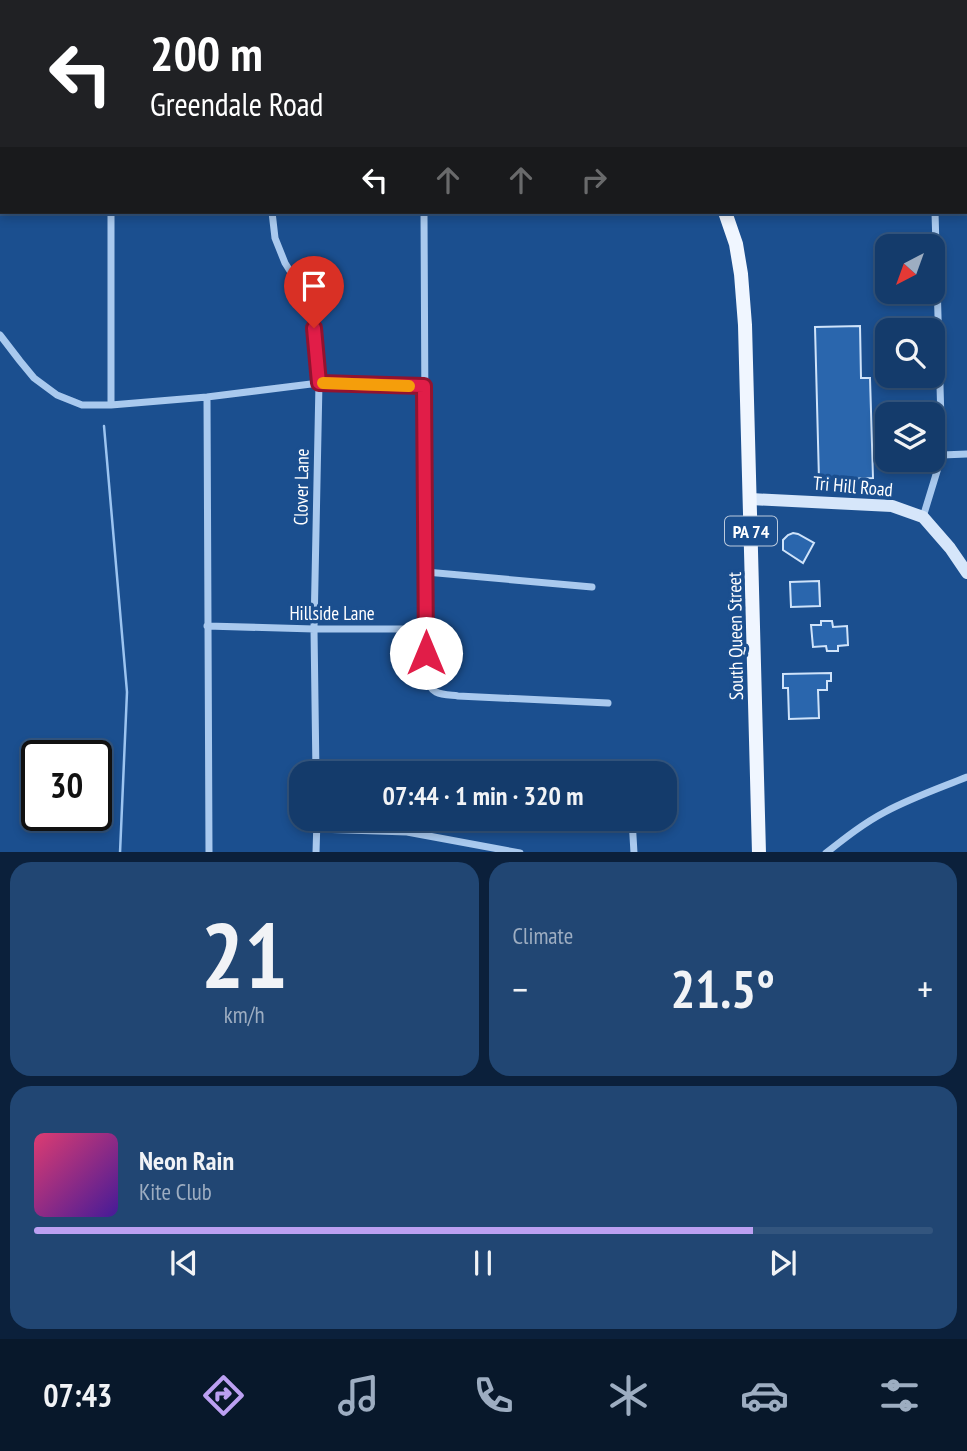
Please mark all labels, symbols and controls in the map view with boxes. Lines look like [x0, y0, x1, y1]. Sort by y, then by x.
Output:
text: 200 m [150, 21, 263, 85]
icon: left [35, 28, 126, 119]
text: Greendale Road [150, 83, 323, 125]
icon: left [356, 161, 394, 199]
icon: ahead [429, 161, 467, 199]
icon: ahead [502, 161, 540, 199]
icon: right [575, 161, 613, 199]
north arrow [875, 234, 945, 304]
map controls [875, 234, 945, 472]
pin [284, 256, 344, 328]
icon: arrive [295, 267, 333, 305]
button: search [875, 318, 945, 388]
button: layers [875, 402, 945, 472]
street label: Clover Lane [288, 448, 314, 526]
street label: Tri Hill Road [812, 471, 894, 501]
road number: PA 74 [725, 516, 777, 546]
street label: South Queen Street [722, 571, 748, 700]
street label: Hillside Lane [289, 601, 375, 625]
position arrow [389, 616, 463, 690]
speed limit sign: 30 [21, 740, 112, 831]
text: 07:44 · 1 min · 320 m [383, 779, 583, 812]
text: 21 [201, 895, 288, 1013]
text: Climate [513, 921, 573, 950]
text: 21.5° [670, 955, 775, 1022]
text: − [513, 964, 528, 1013]
text: + [917, 964, 933, 1013]
text: km/h [224, 1000, 265, 1029]
text: Neon Rain [139, 1144, 234, 1177]
text: Kite Club [139, 1177, 212, 1206]
icon: previous [165, 1244, 203, 1282]
icon: pause [464, 1244, 502, 1282]
icon: next [764, 1244, 802, 1282]
icon: directions [199, 1371, 248, 1420]
icon: music [334, 1371, 383, 1420]
icon: phone [469, 1371, 518, 1420]
icon: climate [604, 1371, 653, 1420]
icon: car [740, 1371, 789, 1420]
icon: filters [875, 1371, 924, 1420]
text: 07:43 [43, 1374, 112, 1416]

